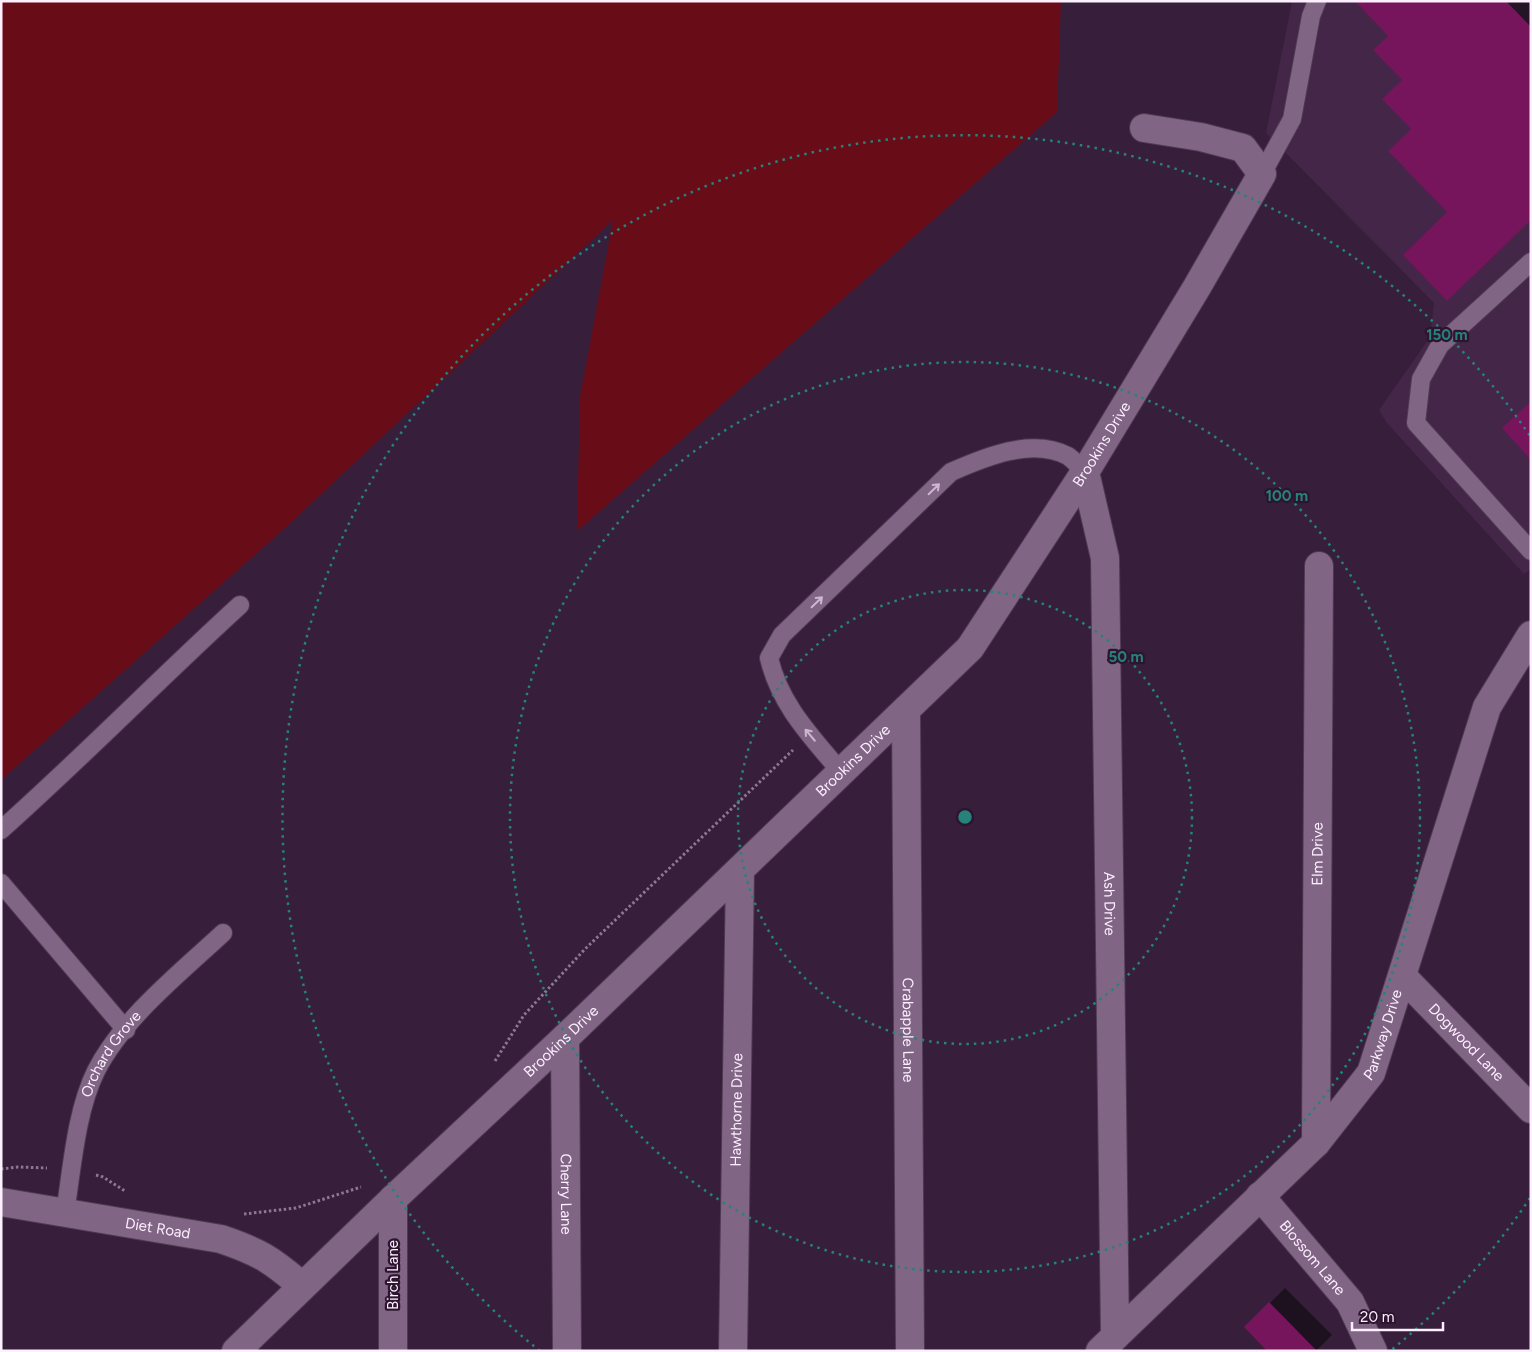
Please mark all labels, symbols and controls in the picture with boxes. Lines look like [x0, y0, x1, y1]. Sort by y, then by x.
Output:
text: 150 m [1426, 326, 1468, 344]
street label: Brookins Drive [1069, 398, 1134, 490]
one-way arrow [927, 483, 940, 495]
text: 100 m [1266, 487, 1308, 505]
one-way arrow [810, 596, 823, 608]
text: 50 m [1108, 648, 1144, 666]
street label: Brookins Drive [812, 721, 894, 800]
one-way arrow [804, 728, 815, 741]
centre of rings [956, 808, 974, 826]
street label: Elm Drive [1308, 822, 1327, 886]
street label: Ash Drive [1100, 872, 1119, 936]
street label: Crabapple Lane [899, 977, 917, 1083]
street label: Parkway Drive [1360, 987, 1406, 1084]
street label: Dogwood Lane [1425, 1000, 1508, 1085]
street label: Brookins Drive [520, 1002, 602, 1081]
street label: Orchard Grove [77, 1007, 145, 1099]
street label: Hawthorne Drive [727, 1053, 746, 1167]
street label: Cherry Lane [557, 1153, 575, 1235]
street label: Diet Road [124, 1214, 192, 1243]
street label: Blossom Lane [1276, 1217, 1349, 1299]
street label: Birch Lane [384, 1240, 402, 1310]
scale bar [1352, 1300, 1443, 1332]
text: 20 m [1360, 1308, 1394, 1326]

